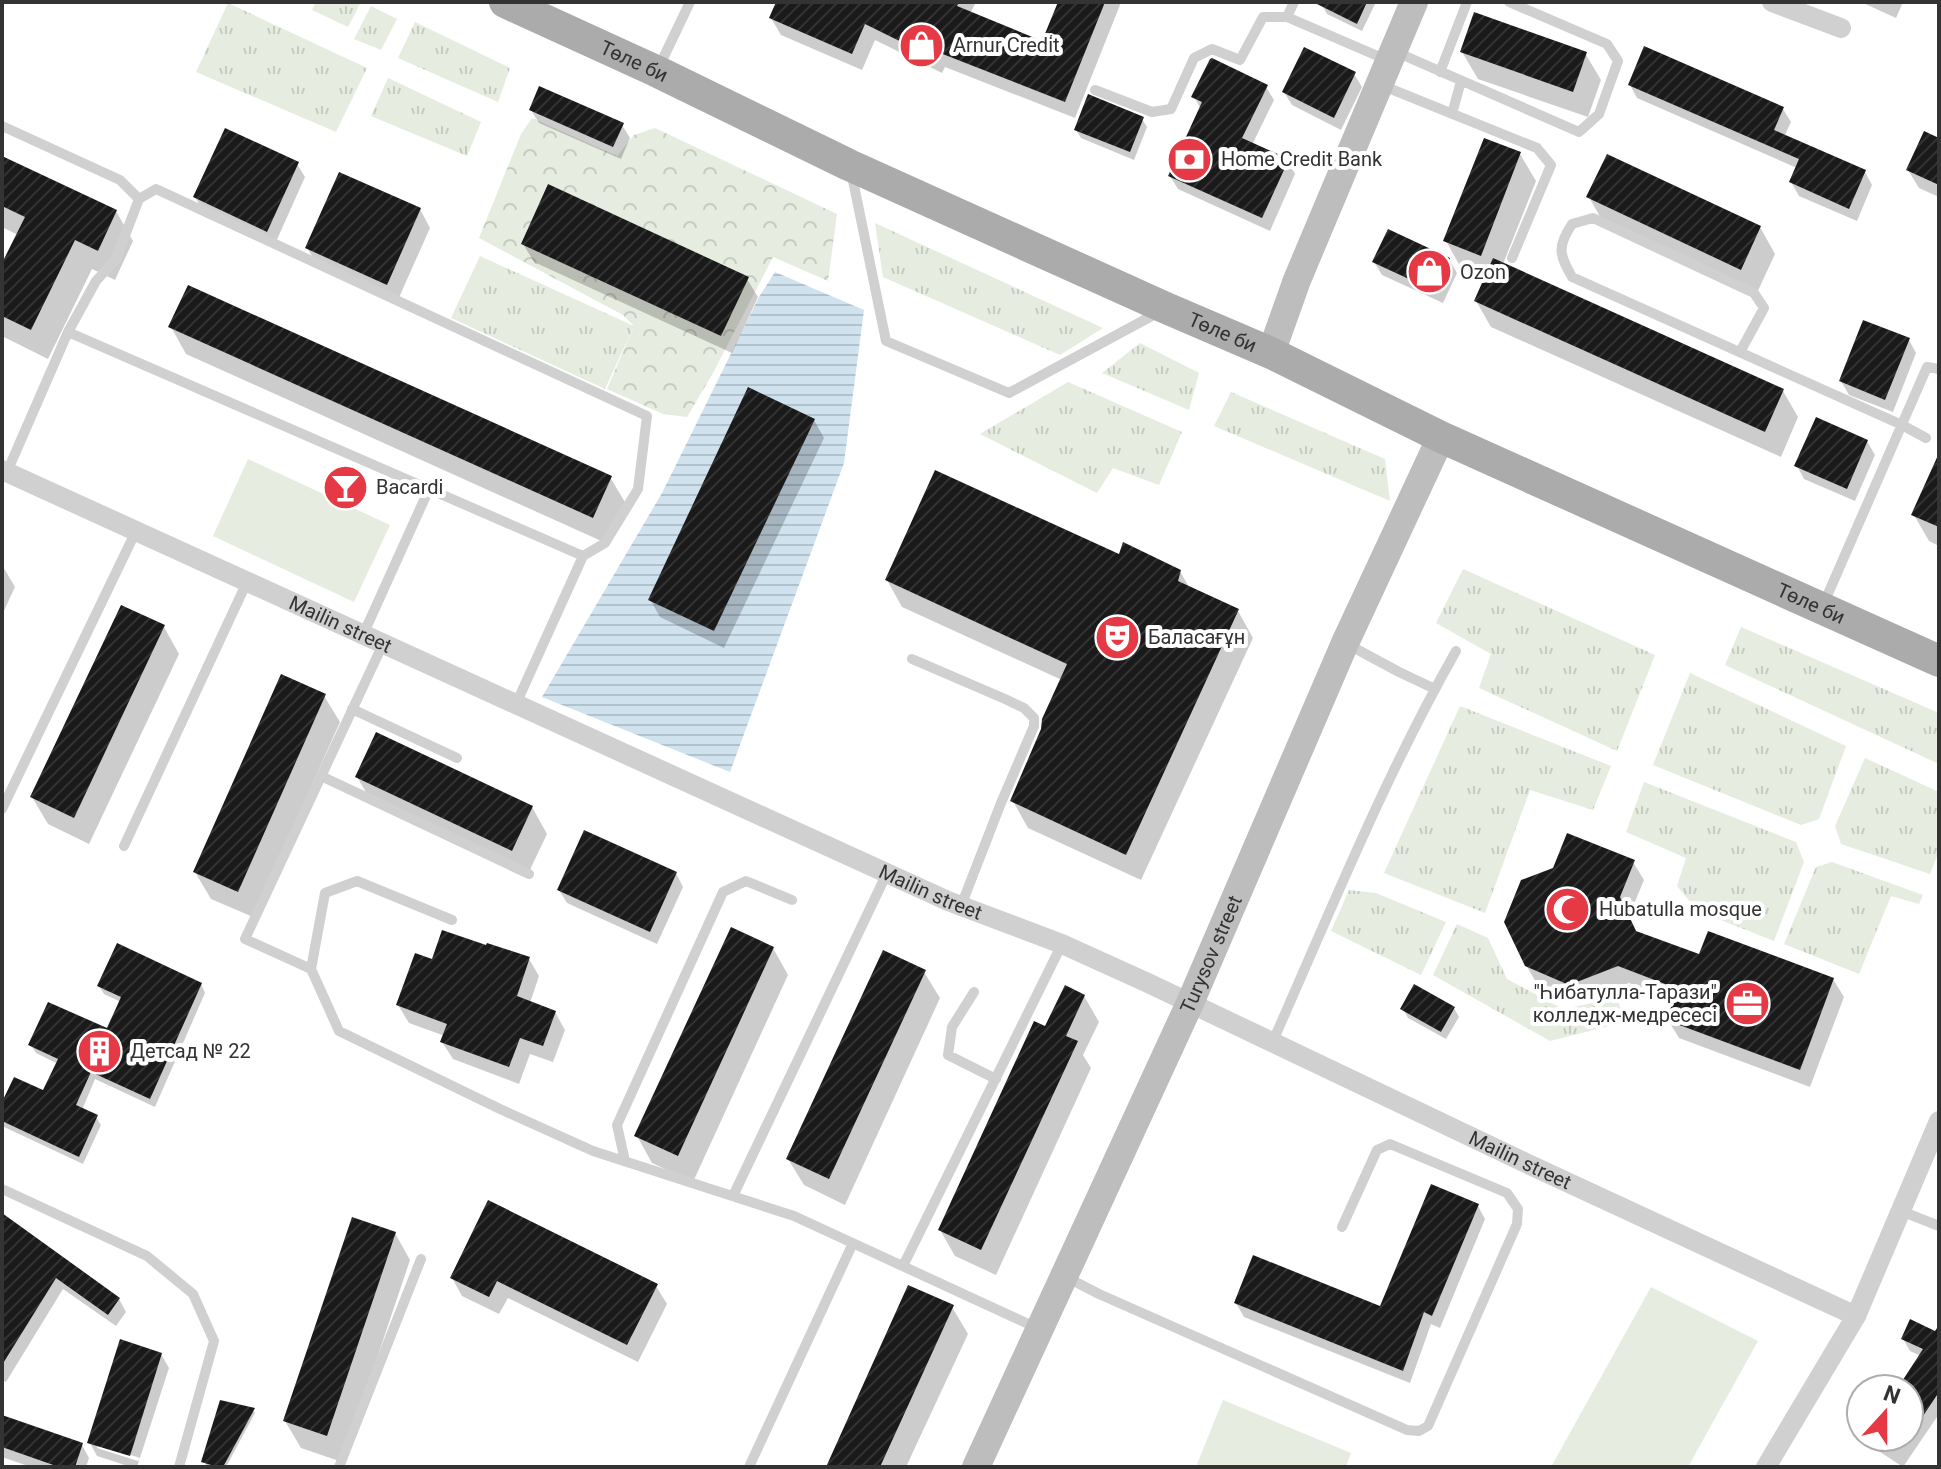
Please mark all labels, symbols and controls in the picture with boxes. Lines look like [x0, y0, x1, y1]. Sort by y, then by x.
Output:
shop icon: Arnur Credit [898, 21, 946, 69]
place label: Arnur Credit [953, 33, 1060, 57]
street label: Төле би [596, 35, 672, 87]
bank icon: Home Credit Bank [1166, 135, 1214, 183]
place label: Home Credit Bank [1221, 147, 1383, 171]
shop icon: Ozon [1405, 248, 1453, 296]
place label: Ozon [1460, 260, 1506, 284]
street label: Төле би [1185, 307, 1260, 357]
bar icon: Bacardi [321, 463, 369, 511]
place label: Bacardi [376, 475, 443, 499]
street label: Төле би [1773, 578, 1849, 629]
street label: Mailin street [285, 590, 396, 658]
theatre icon: Баласағұн [1093, 613, 1141, 661]
place label: Баласағұн [1148, 625, 1245, 649]
street label: Mailin street [875, 859, 986, 925]
mosque icon: Hubatulla mosque [1544, 885, 1592, 933]
street label: Turysov street [1175, 892, 1247, 1017]
place label: Hubatulla mosque [1599, 897, 1762, 921]
place label: "Һибатулла-Тарази" колледж-медресесі [1533, 980, 1717, 1027]
office icon: "Һибатулла-Тарази" колледж-медресесі [1724, 980, 1772, 1028]
building icon: Детсад № 22 [75, 1027, 123, 1075]
place label: Детсад № 22 [130, 1039, 251, 1063]
street label: Mailin street [1465, 1126, 1575, 1194]
north arrow [1845, 1373, 1925, 1453]
text: N [1880, 1380, 1904, 1409]

